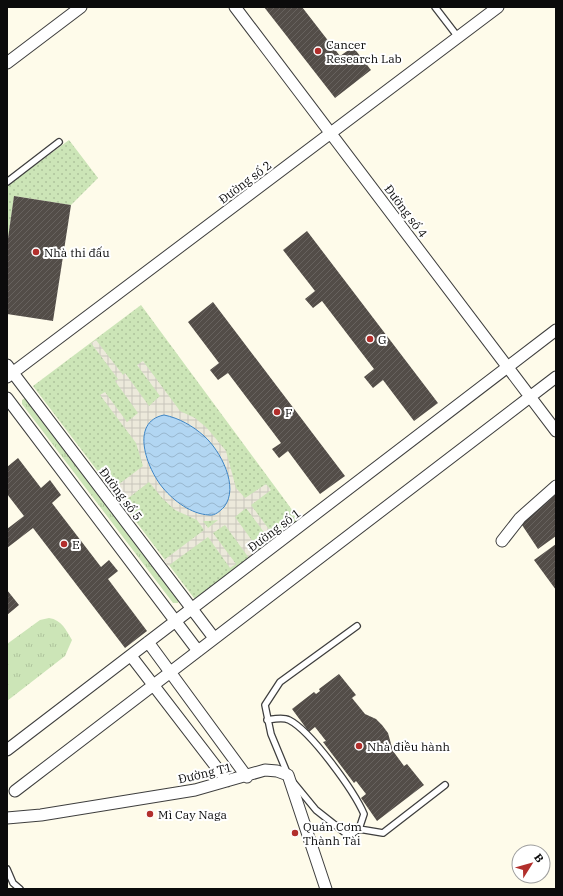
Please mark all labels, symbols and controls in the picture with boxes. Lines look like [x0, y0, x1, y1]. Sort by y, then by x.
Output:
place label: Cancer Research Lab [326, 37, 402, 66]
marker: Cancer Research Lab [313, 46, 323, 56]
street label: Đường số 2 [216, 157, 274, 207]
street label: Đường số 4 [381, 182, 431, 240]
place label: Nhà thi đấu [44, 245, 110, 260]
marker: Nhà thi đấu [31, 247, 41, 257]
place label: G [378, 332, 387, 347]
marker: G [365, 334, 375, 344]
place label: F [285, 405, 293, 420]
marker: F [272, 407, 282, 417]
street label: Đường số 5 [96, 465, 146, 523]
street label: Đường số 1 [245, 505, 303, 555]
place label: E [72, 537, 80, 552]
marker: E [59, 539, 69, 549]
place label: Nhà điều hành [367, 739, 451, 754]
marker: Nhà điều hành [354, 741, 364, 751]
street label: Đường T1 [177, 760, 233, 786]
place label: Mì Cay Naga [158, 807, 228, 822]
marker: Mì Cay Naga [145, 809, 155, 819]
place label: Quán Cơm Thành Tài [303, 819, 362, 848]
marker: Quán Cơm Thành Tài [290, 828, 300, 838]
north arrow [511, 844, 551, 884]
text: B [531, 851, 547, 865]

